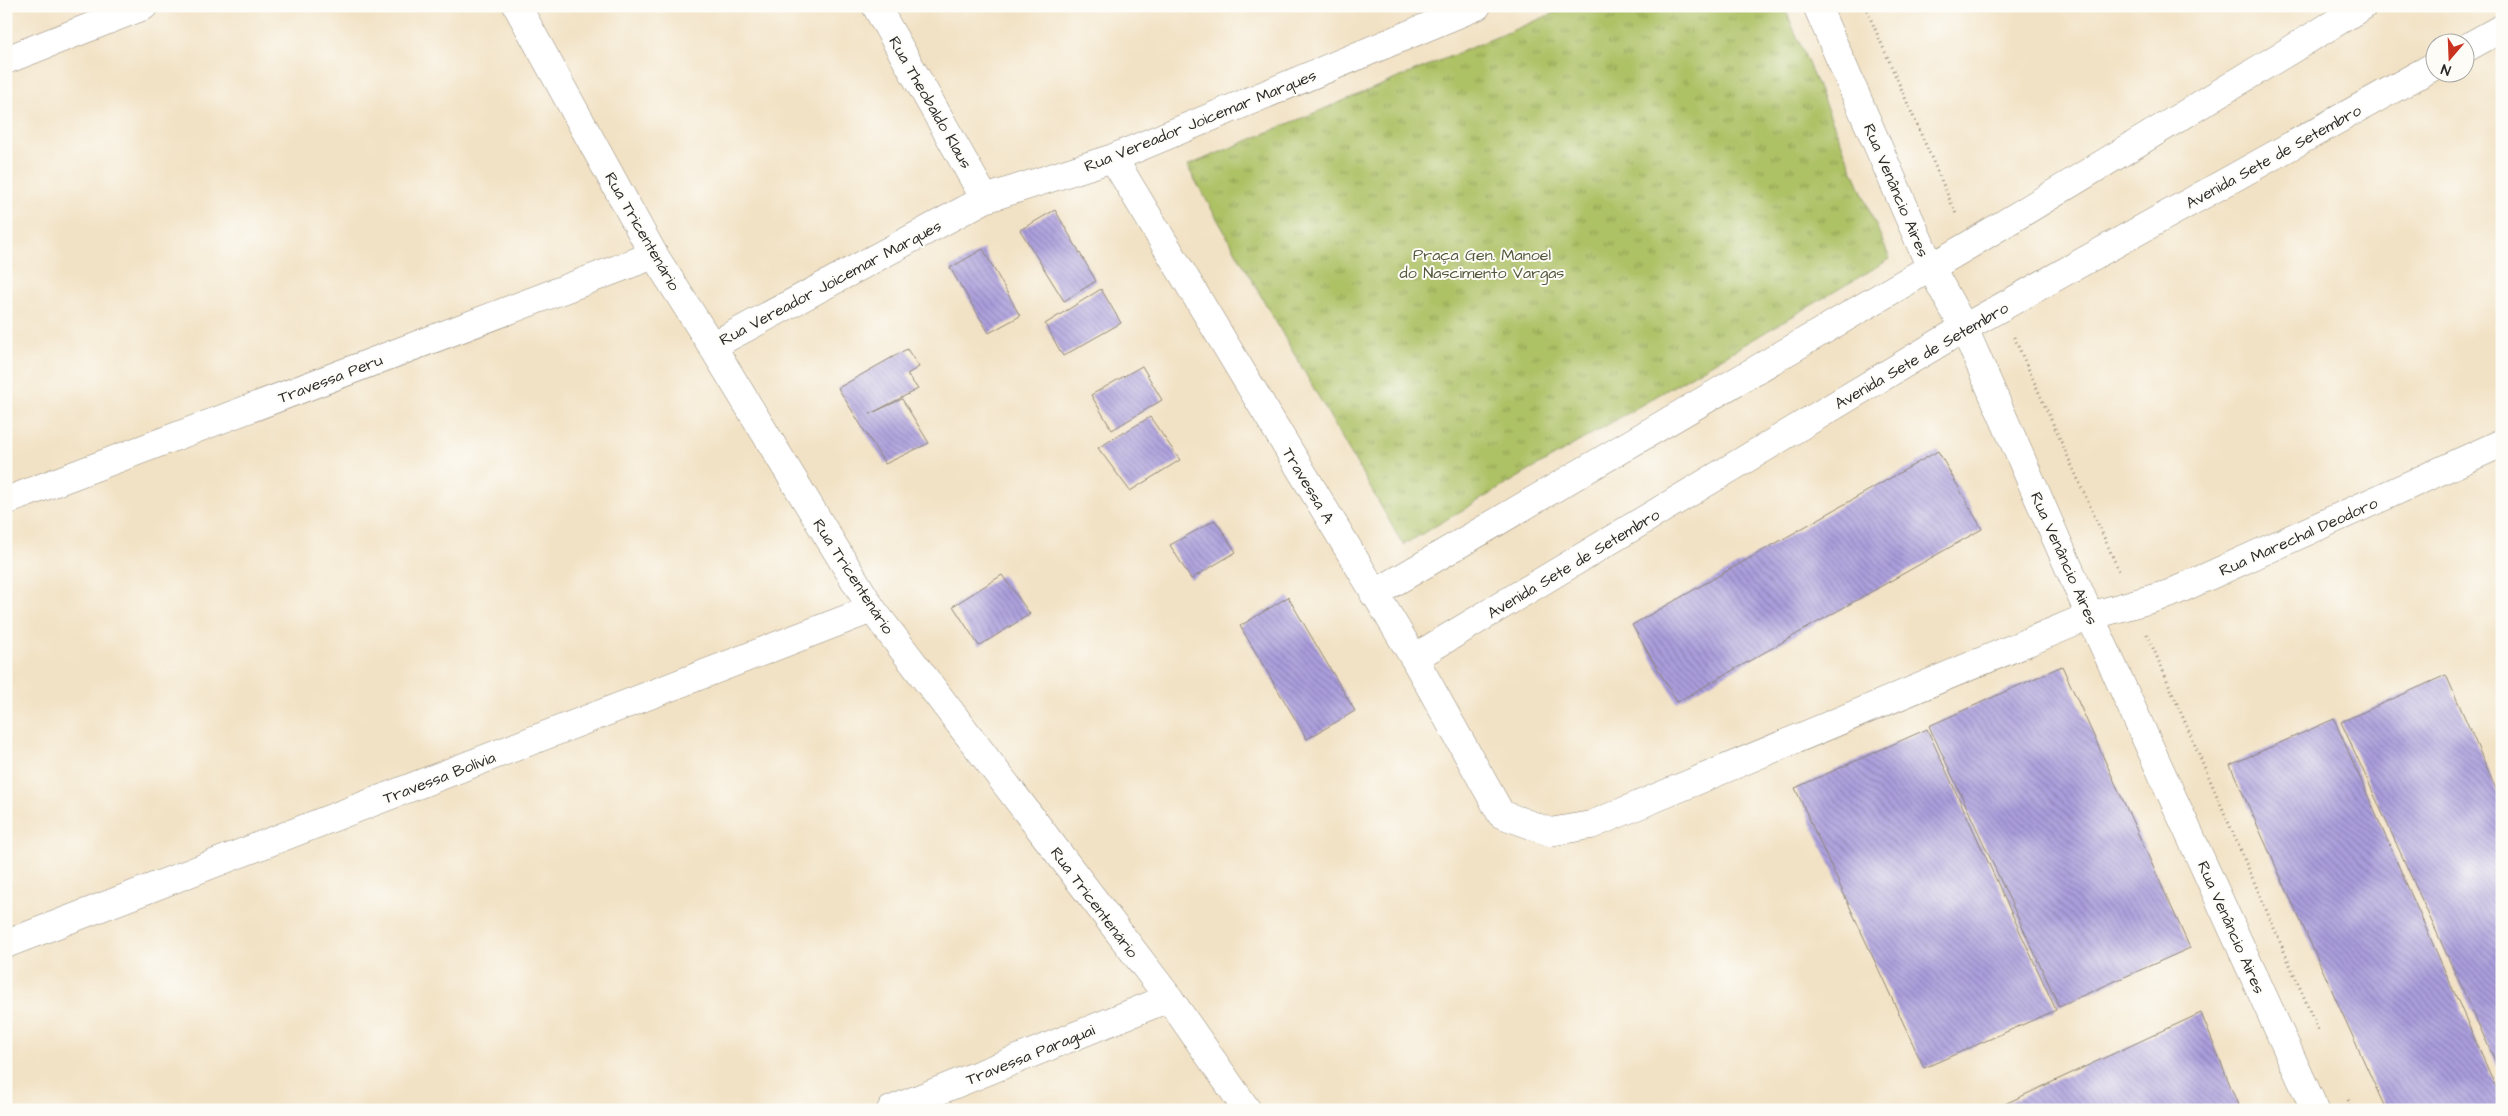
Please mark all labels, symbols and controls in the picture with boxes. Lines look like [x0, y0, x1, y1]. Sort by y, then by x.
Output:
street label: Rua Theobaldo Klaus [883, 32, 977, 173]
north arrow [2426, 32, 2476, 82]
text: N [2438, 58, 2454, 80]
street label: Rua Vereador Joicemar Marques [1081, 64, 1320, 178]
street label: Avenida Sete de Setembro [2182, 99, 2365, 214]
street label: Rua Venâncio Aires [1858, 120, 1934, 261]
street label: Rua Tricentenário [599, 168, 685, 295]
street label: Rua Vereador Joicemar Marques [716, 215, 945, 351]
park label: Praça Gen. Manoel do Nascimento Vargas [1400, 244, 1564, 285]
street label: Avenida Sete de Setembro [1831, 297, 2012, 415]
street label: Travessa Peru [275, 349, 386, 409]
street label: Travessa A [1277, 444, 1339, 528]
street label: Rua Venâncio Aires [2025, 489, 2103, 628]
street label: Rua Marechal Deodoro [2216, 492, 2381, 582]
street label: Avenida Sete de Setembro [1483, 504, 1664, 624]
street label: Rua Tricentenário [808, 515, 899, 639]
street label: Travessa Bolívia [380, 746, 499, 809]
street label: Rua Tricentenário [1045, 843, 1143, 963]
street label: Rua Venâncio Aires [2192, 858, 2270, 997]
street label: Travessa Paraguai [963, 1019, 1099, 1092]

